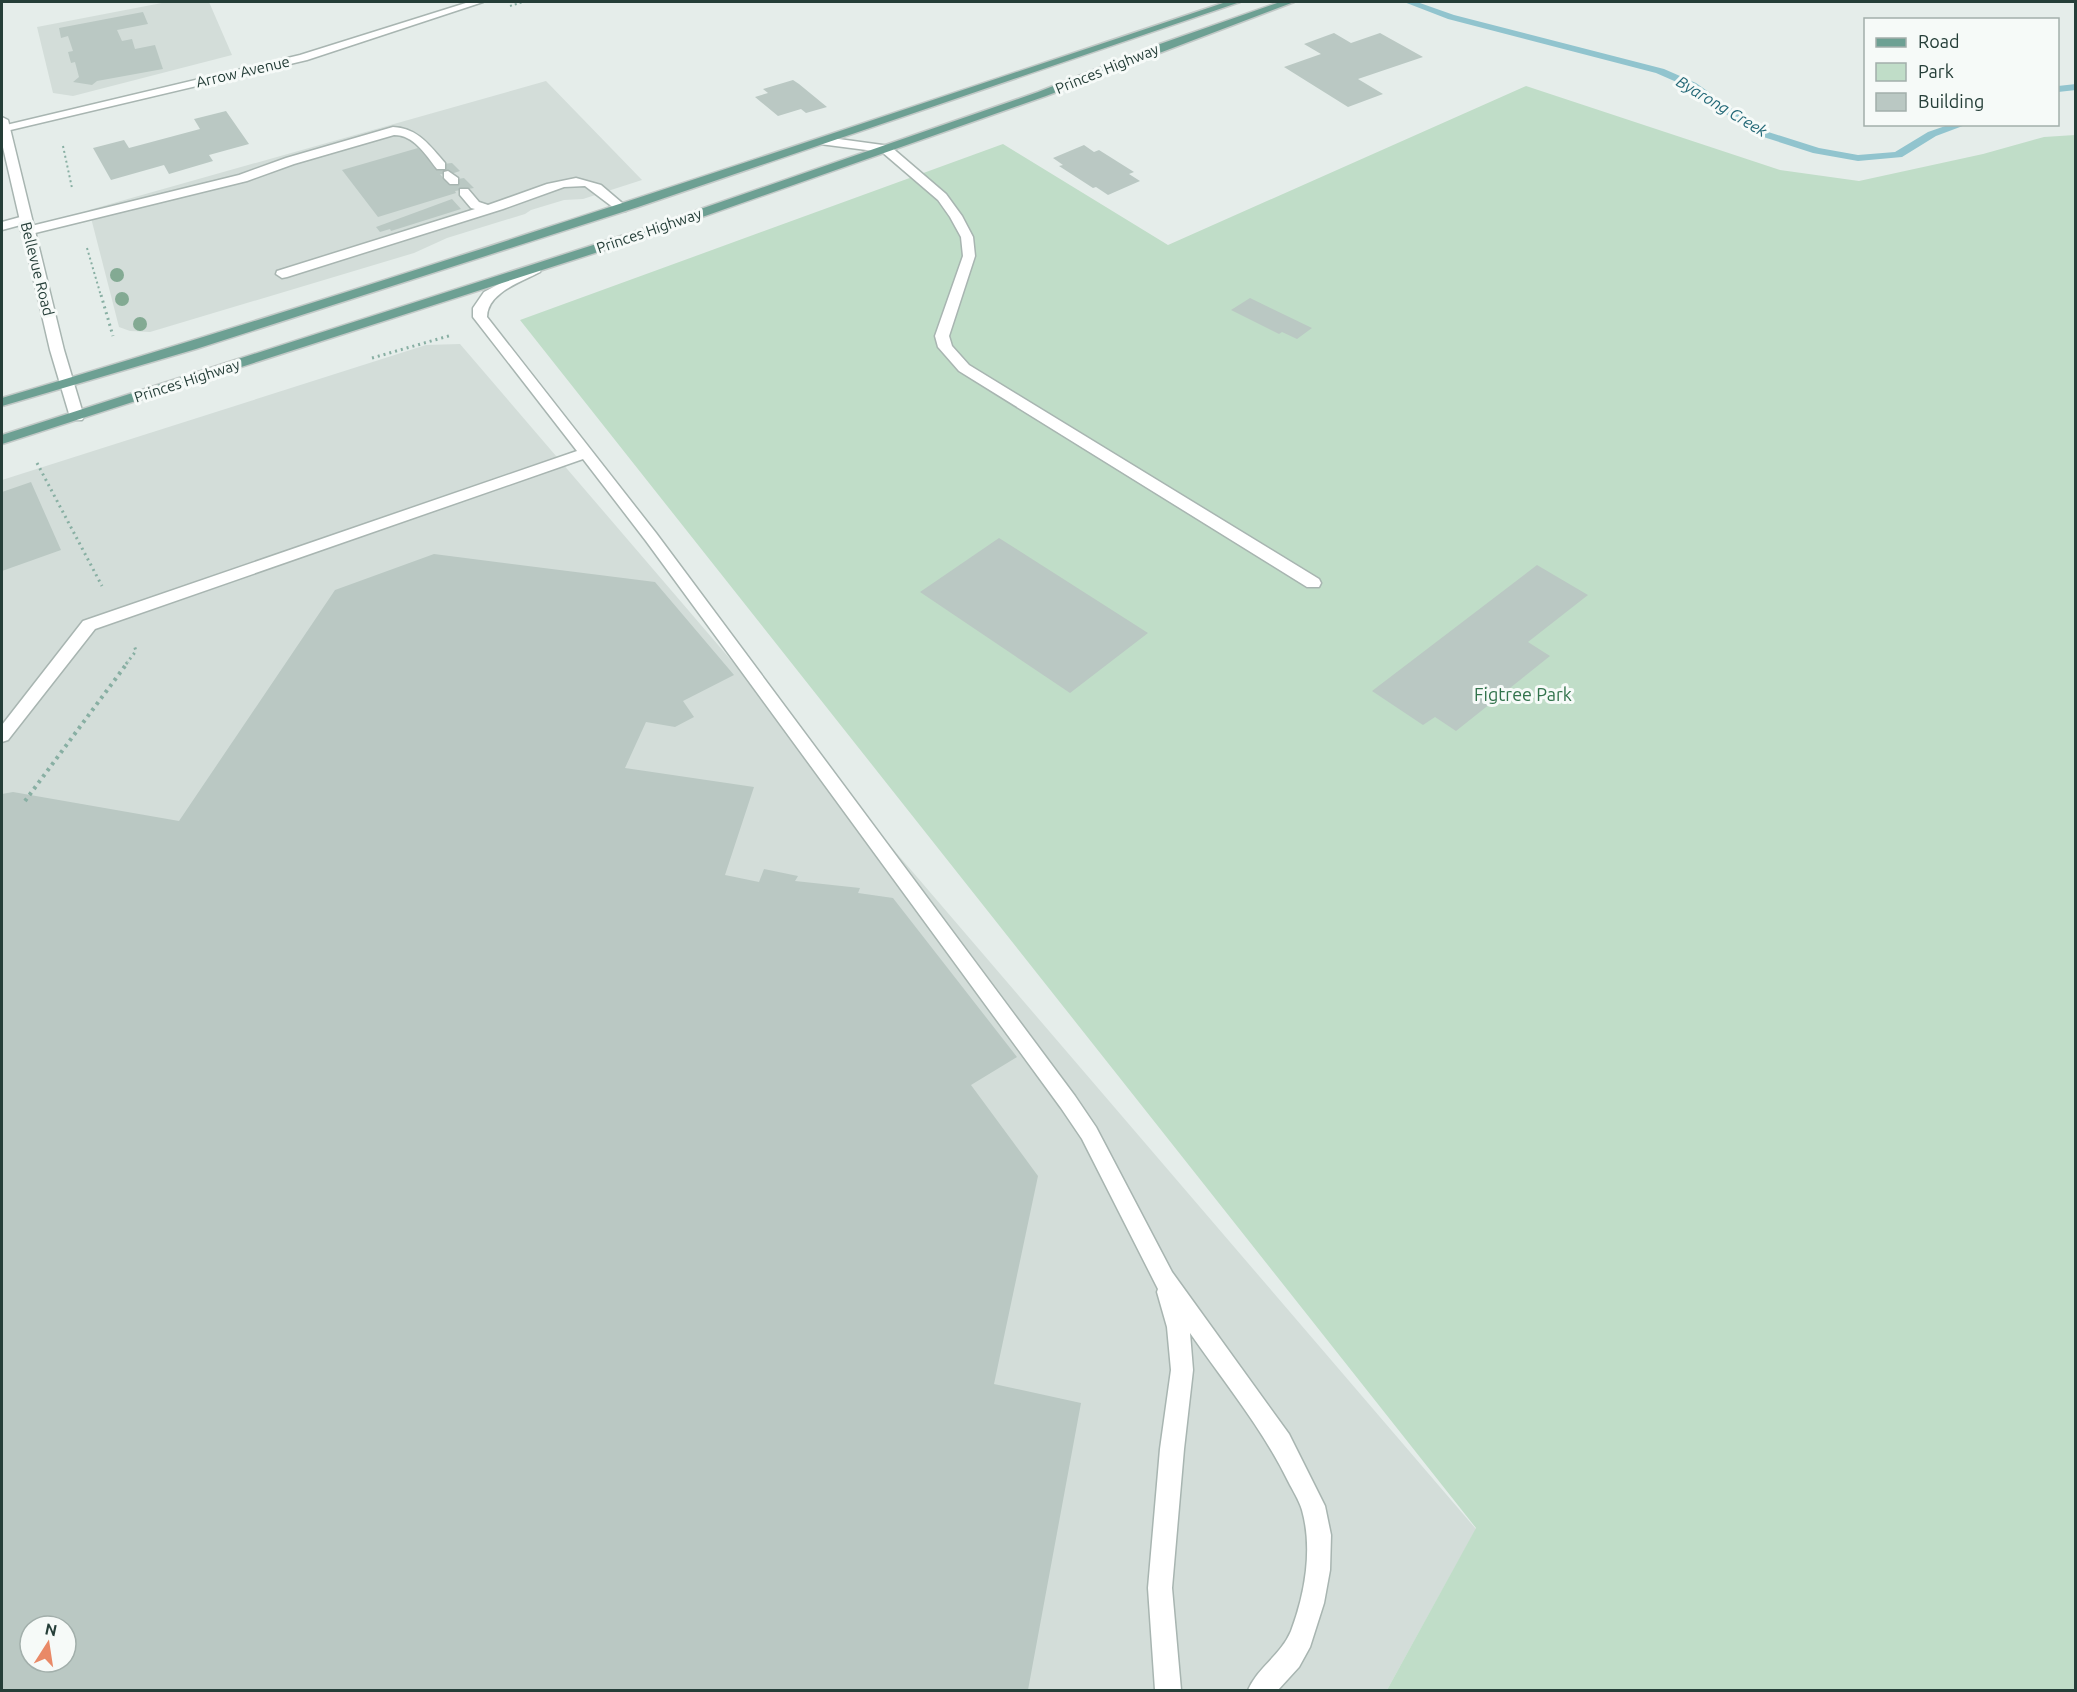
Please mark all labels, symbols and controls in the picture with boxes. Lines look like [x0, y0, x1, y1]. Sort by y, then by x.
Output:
legend [1864, 18, 2059, 126]
text: Road [1918, 31, 1960, 51]
street label: Princes Highway [1053, 40, 1161, 97]
street label: Arrow Avenue [194, 52, 291, 91]
text: Park [1918, 61, 1954, 81]
water label: Byarong Creek [1673, 72, 1771, 141]
text: Building [1918, 91, 1984, 111]
street label: Princes Highway [594, 205, 704, 256]
street label: Bellevue Road [18, 220, 57, 318]
street label: Princes Highway [132, 355, 242, 406]
park label: Figtree Park [1474, 684, 1572, 704]
north arrow [18, 1614, 78, 1674]
text: N [43, 1619, 59, 1639]

